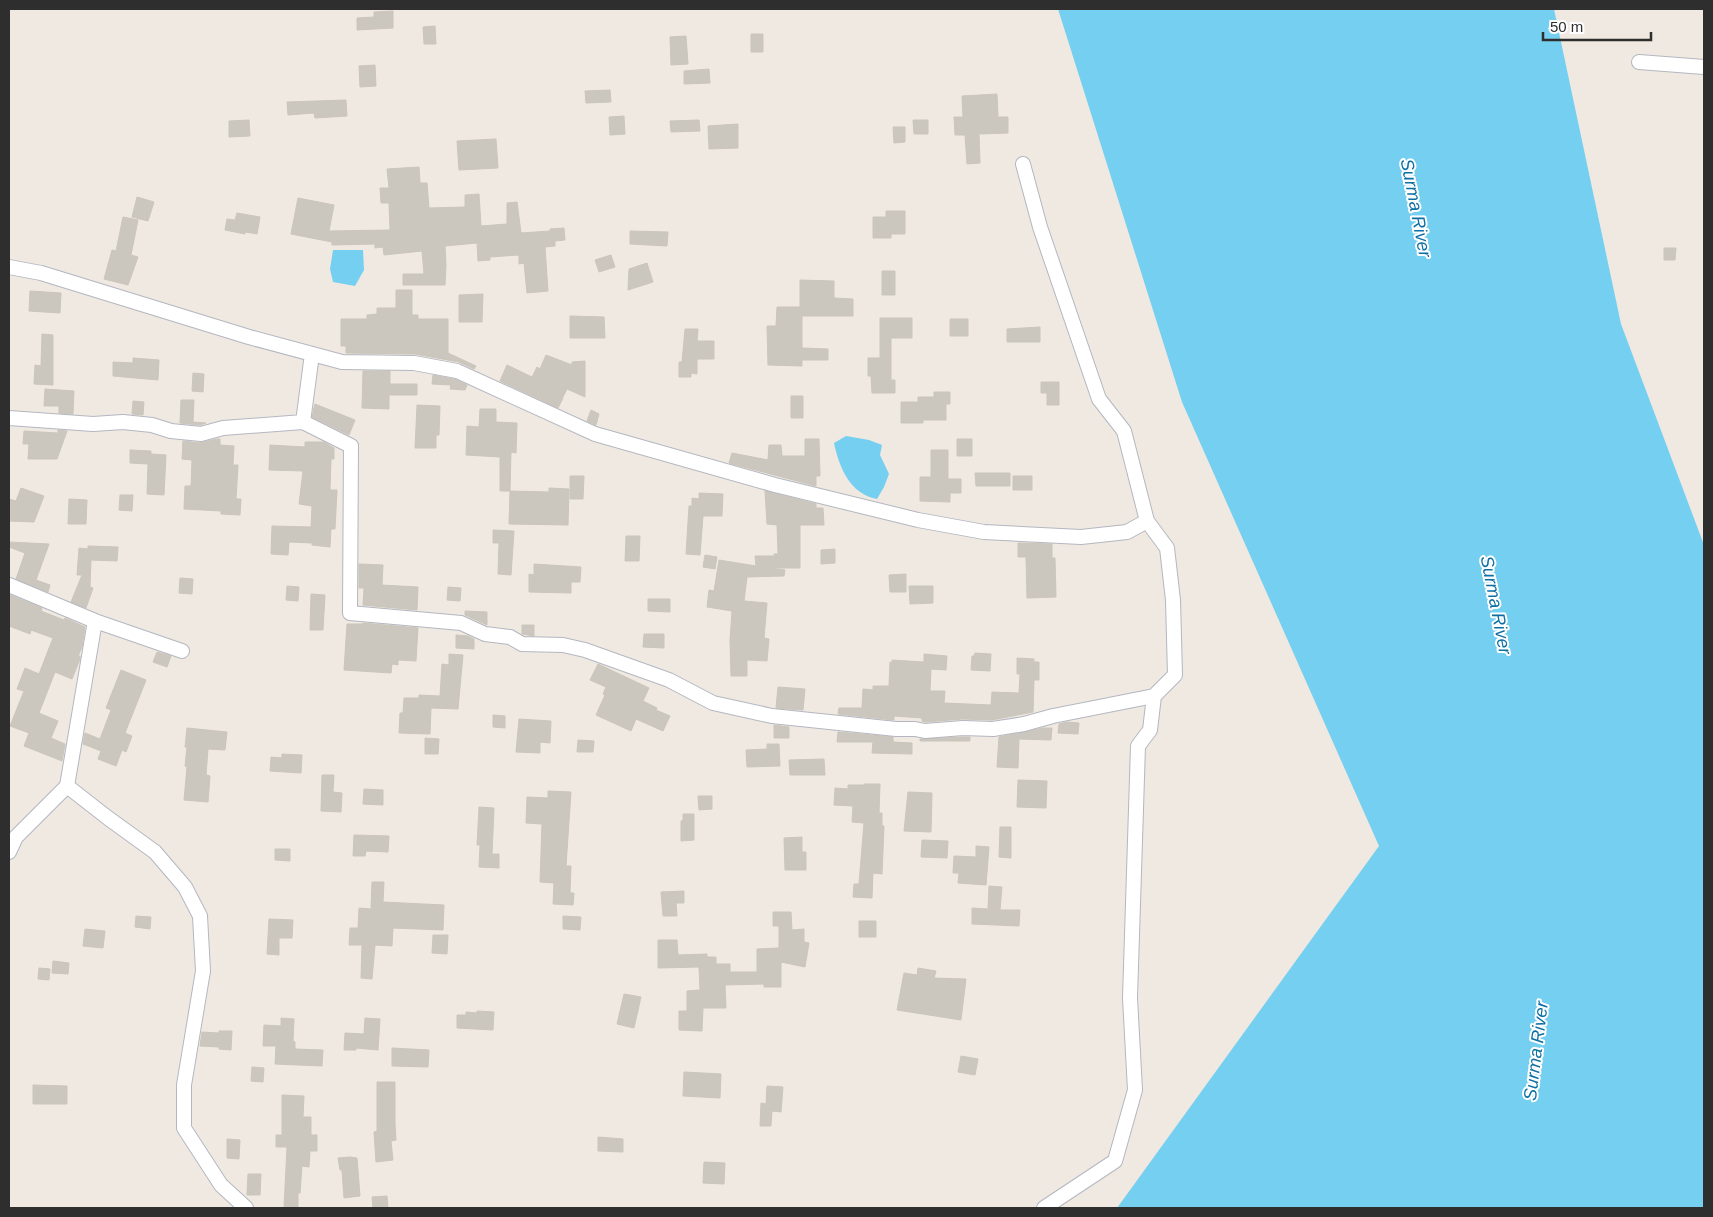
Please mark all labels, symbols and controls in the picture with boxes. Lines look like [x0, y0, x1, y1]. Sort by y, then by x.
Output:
scale bar [1543, 10, 1650, 42]
text: 50 m [1550, 18, 1583, 35]
water label: Surma River [1397, 157, 1436, 260]
water label: Surma River [1477, 554, 1516, 657]
water label: Surma River [1520, 999, 1552, 1102]

